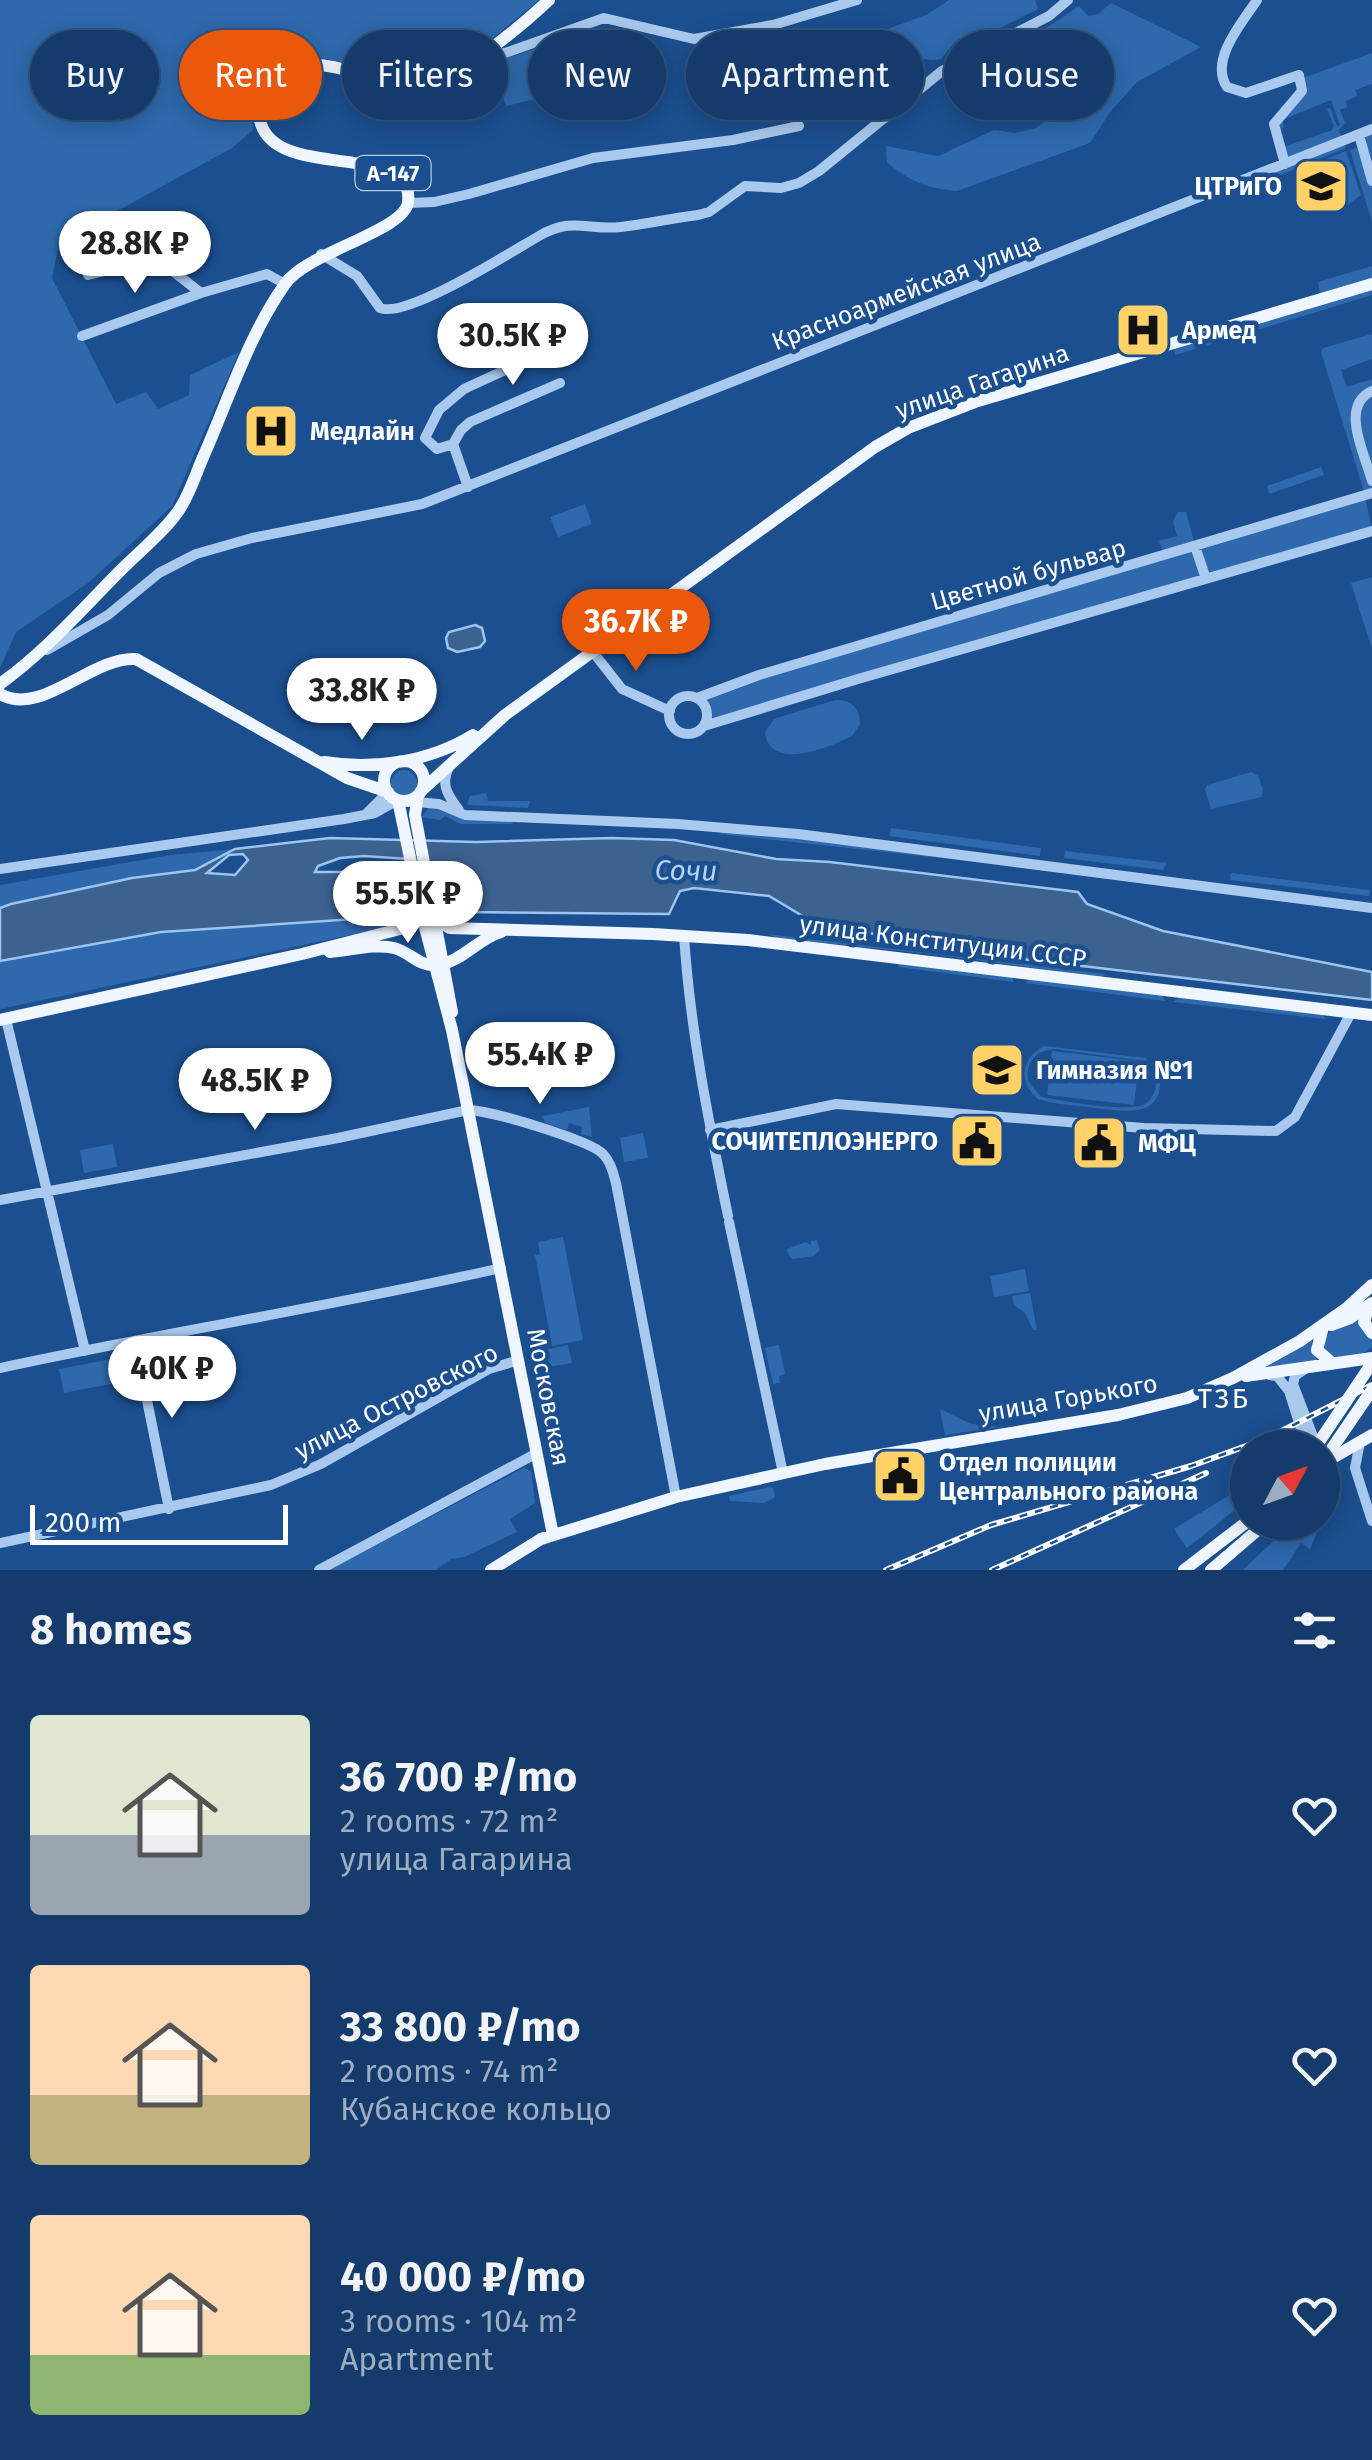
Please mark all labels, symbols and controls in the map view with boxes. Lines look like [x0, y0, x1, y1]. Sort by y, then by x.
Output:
chip: Buy [30, 30, 159, 120]
chip: Rent [179, 30, 322, 120]
chip: Filters [342, 30, 508, 120]
chip: New [528, 30, 666, 120]
chip: Apartment [686, 30, 924, 120]
chip: House [944, 30, 1114, 120]
road number: А-147 [356, 156, 430, 190]
school or university icon: ЦТРиГО [1291, 156, 1351, 216]
place label: ЦТРиГО [1195, 172, 1282, 202]
pin: 28.8K ₽ [43, 211, 227, 296]
text: 28.8K ₽ [81, 224, 189, 262]
street label: Красноармейская улица [767, 227, 1045, 357]
hospital icon: Армед [1113, 300, 1173, 360]
pin: 30.5K ₽ [421, 303, 605, 388]
text: 30.5K ₽ [459, 316, 567, 354]
place label: Армед [1181, 316, 1256, 346]
street label: улица Гагарина [892, 338, 1073, 426]
hospital icon: Медлайн [241, 401, 301, 461]
place label: Медлайн [310, 417, 415, 447]
street label: Цветной бульвар [927, 533, 1129, 617]
pin: 36.7K ₽ [544, 589, 728, 674]
text: 36.7K ₽ [584, 602, 688, 640]
pin: 33.8K ₽ [270, 658, 454, 743]
text: 33.8K ₽ [309, 671, 415, 709]
water label: Сочи [654, 853, 718, 888]
pin: 55.5K ₽ [316, 861, 500, 946]
text: 55.5K ₽ [355, 874, 461, 912]
street label: улица Конституции СССР [798, 910, 1088, 974]
pin: 55.4K ₽ [448, 1022, 632, 1107]
text: 55.4K ₽ [487, 1035, 593, 1073]
school or university icon: Гимназия №1 [967, 1040, 1027, 1100]
pin: 48.5K ₽ [163, 1048, 347, 1133]
place label: Гимназия №1 [1036, 1056, 1194, 1086]
text: 48.5K ₽ [201, 1061, 309, 1099]
public building icon: СОЧИТЕПЛОЭНЕРГО [947, 1111, 1007, 1171]
public building icon: МФЦ [1069, 1113, 1129, 1173]
place label: СОЧИТЕПЛОЭНЕРГО [712, 1127, 938, 1157]
place label: МФЦ [1138, 1129, 1196, 1159]
street label: Московская [520, 1326, 576, 1468]
pin: 40K ₽ [102, 1336, 242, 1421]
street label: улица Островского [290, 1338, 503, 1466]
text: 40K ₽ [130, 1349, 214, 1387]
street label: улица Горького [976, 1369, 1160, 1429]
district label: ТЗБ [1198, 1382, 1250, 1415]
north arrow [1230, 1430, 1340, 1540]
map controls [1230, 1430, 1340, 1540]
public building icon: Отдел полиции Центрального района [870, 1446, 930, 1506]
place label: Отдел полиции Центрального района [939, 1448, 1198, 1507]
scale bar [30, 1500, 288, 1544]
text: 200 m [45, 1506, 122, 1539]
icon: filters [1287, 1603, 1342, 1658]
text: 8 homes [30, 1605, 192, 1655]
text: 36 700 ₽/mo [340, 1752, 577, 1802]
icon: home [110, 1755, 230, 1875]
icon: heart [1287, 1788, 1342, 1843]
text: 2 rooms · 72 m² [340, 1802, 558, 1840]
text: улица Гагарина [340, 1840, 573, 1878]
text: 33 800 ₽/mo [340, 2002, 581, 2052]
icon: home [110, 2005, 230, 2125]
icon: heart [1287, 2038, 1342, 2093]
text: 2 rooms · 74 m² [340, 2052, 559, 2090]
text: Кубанское кольцо [340, 2090, 612, 2128]
text: 40 000 ₽/mo [340, 2252, 585, 2302]
icon: home [110, 2255, 230, 2375]
icon: heart [1287, 2288, 1342, 2343]
text: 3 rooms · 104 m² [340, 2302, 578, 2340]
text: Apartment [340, 2340, 494, 2378]

